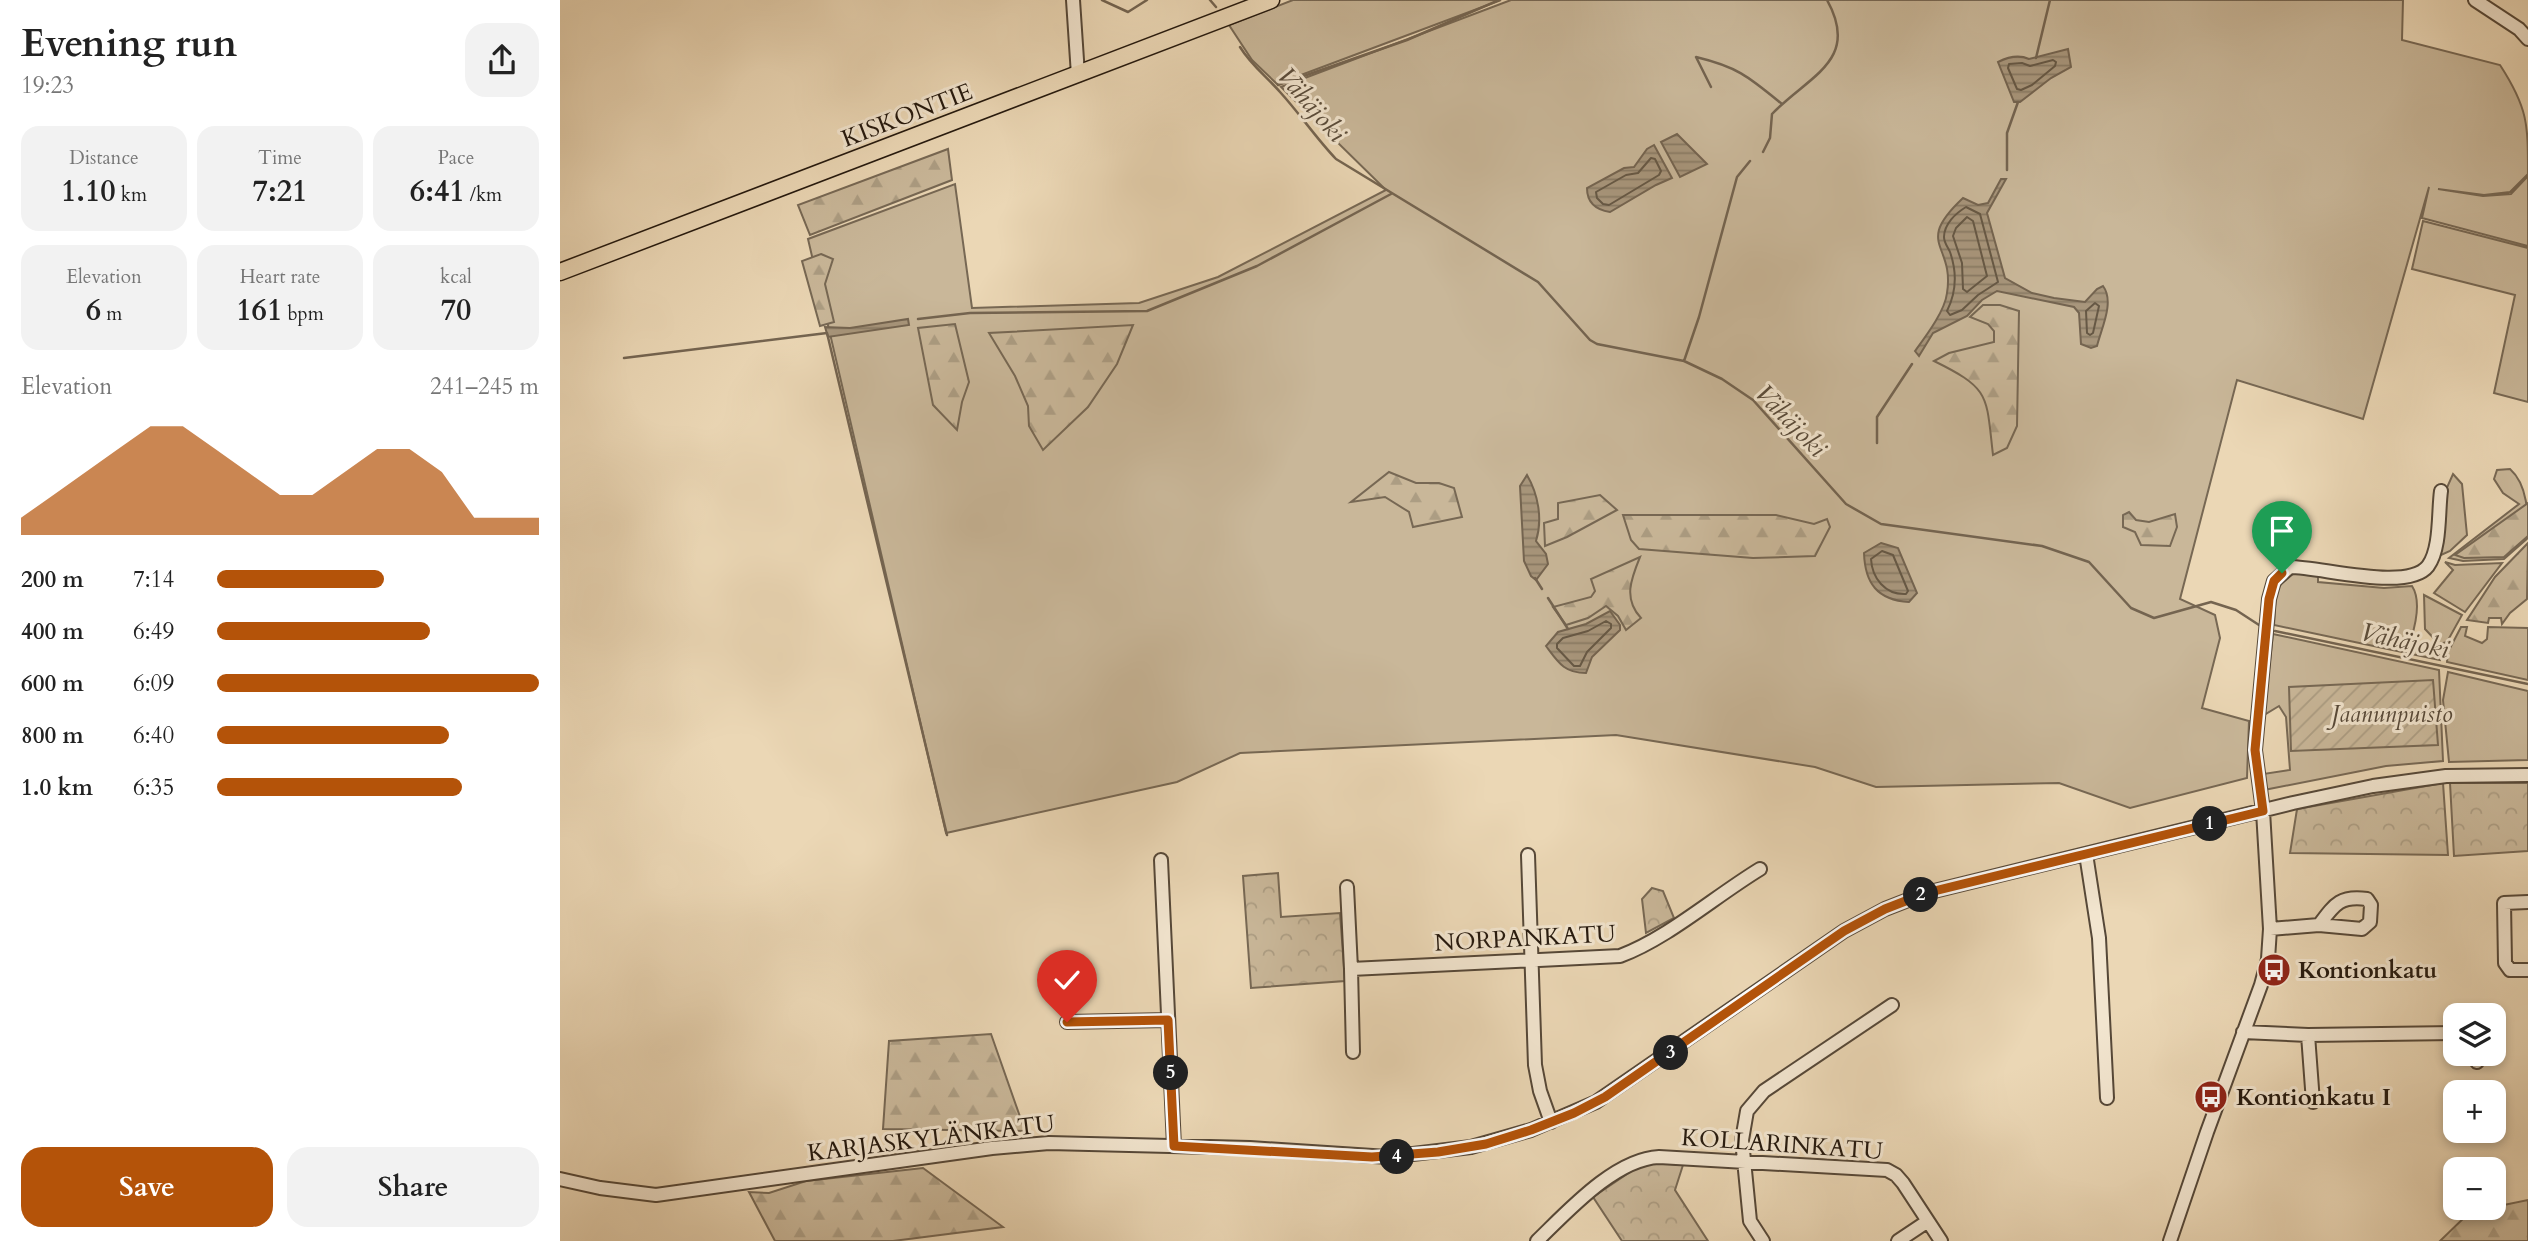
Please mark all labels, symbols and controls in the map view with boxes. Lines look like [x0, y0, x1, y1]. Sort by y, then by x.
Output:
text: Evening run [21, 18, 237, 70]
button: share [465, 23, 539, 97]
water label: Vähäjoki [1269, 59, 1355, 150]
text: 19:23 [21, 70, 74, 101]
street label: KISKONTIE [837, 75, 977, 156]
text: Distance [69, 145, 139, 171]
text: Time [258, 145, 302, 171]
text: Pace [438, 145, 474, 171]
text: 1.10 [61, 171, 116, 212]
text: 7:21 [253, 171, 307, 212]
text: 6:41 [410, 171, 465, 212]
text: km [116, 182, 147, 208]
text: /km [465, 182, 502, 208]
text: Elevation [66, 264, 142, 290]
text: Heart rate [240, 264, 320, 290]
text: kcal [440, 264, 472, 290]
text: 6 [86, 290, 101, 331]
text: 161 [236, 290, 282, 331]
text: 70 [441, 290, 471, 331]
text: m [101, 301, 122, 327]
text: bpm [282, 301, 324, 327]
text: Elevation [21, 371, 112, 402]
text: 241–245 m [430, 371, 539, 402]
water label: Vähäjoki [1747, 376, 1835, 465]
pin [2252, 501, 2312, 573]
icon: arrive [2263, 512, 2301, 550]
text: 200 m [21, 564, 84, 595]
text: 7:14 [133, 564, 174, 595]
water label: Vähäjoki [2357, 614, 2453, 667]
text: 400 m [21, 616, 84, 647]
text: 6:49 [133, 616, 174, 647]
text: 600 m [21, 668, 84, 699]
text: 6:09 [133, 668, 174, 699]
park label: Jaanunpuisto [2326, 698, 2453, 731]
text: 800 m [21, 720, 84, 751]
text: 6:40 [133, 720, 174, 751]
text: 1.0 km [21, 772, 93, 803]
text: 6:35 [133, 772, 174, 803]
pin: 1 [2192, 806, 2228, 842]
text: 1 [2205, 810, 2214, 836]
pin: 2 [1904, 878, 1938, 912]
text: 2 [1916, 881, 1925, 907]
street label: NORPANKATU [1433, 917, 1617, 960]
pin [1037, 950, 1097, 1022]
bus stop icon: Kontionkatu [2255, 951, 2293, 989]
place label: Kontionkatu [2298, 954, 2437, 987]
icon: check [1048, 961, 1086, 999]
map controls [2443, 1003, 2506, 1220]
button: layers [2443, 1003, 2506, 1066]
pin: 3 [1654, 1036, 1688, 1070]
text: 3 [1666, 1039, 1675, 1065]
pin: 5 [1154, 1056, 1188, 1090]
text: 5 [1166, 1059, 1175, 1085]
bus stop icon: Kontionkatu I [2192, 1078, 2230, 1116]
button: + [2443, 1080, 2506, 1143]
place label: Kontionkatu I [2236, 1081, 2391, 1114]
street label: KARJASKYLÄNKATU [806, 1107, 1057, 1170]
street label: KOLLARINKATU [1680, 1121, 1884, 1168]
pin: 4 [1380, 1140, 1414, 1174]
text: 4 [1392, 1143, 1401, 1169]
button: Save [21, 1147, 273, 1227]
button: Share [287, 1147, 539, 1227]
button: − [2443, 1157, 2506, 1220]

